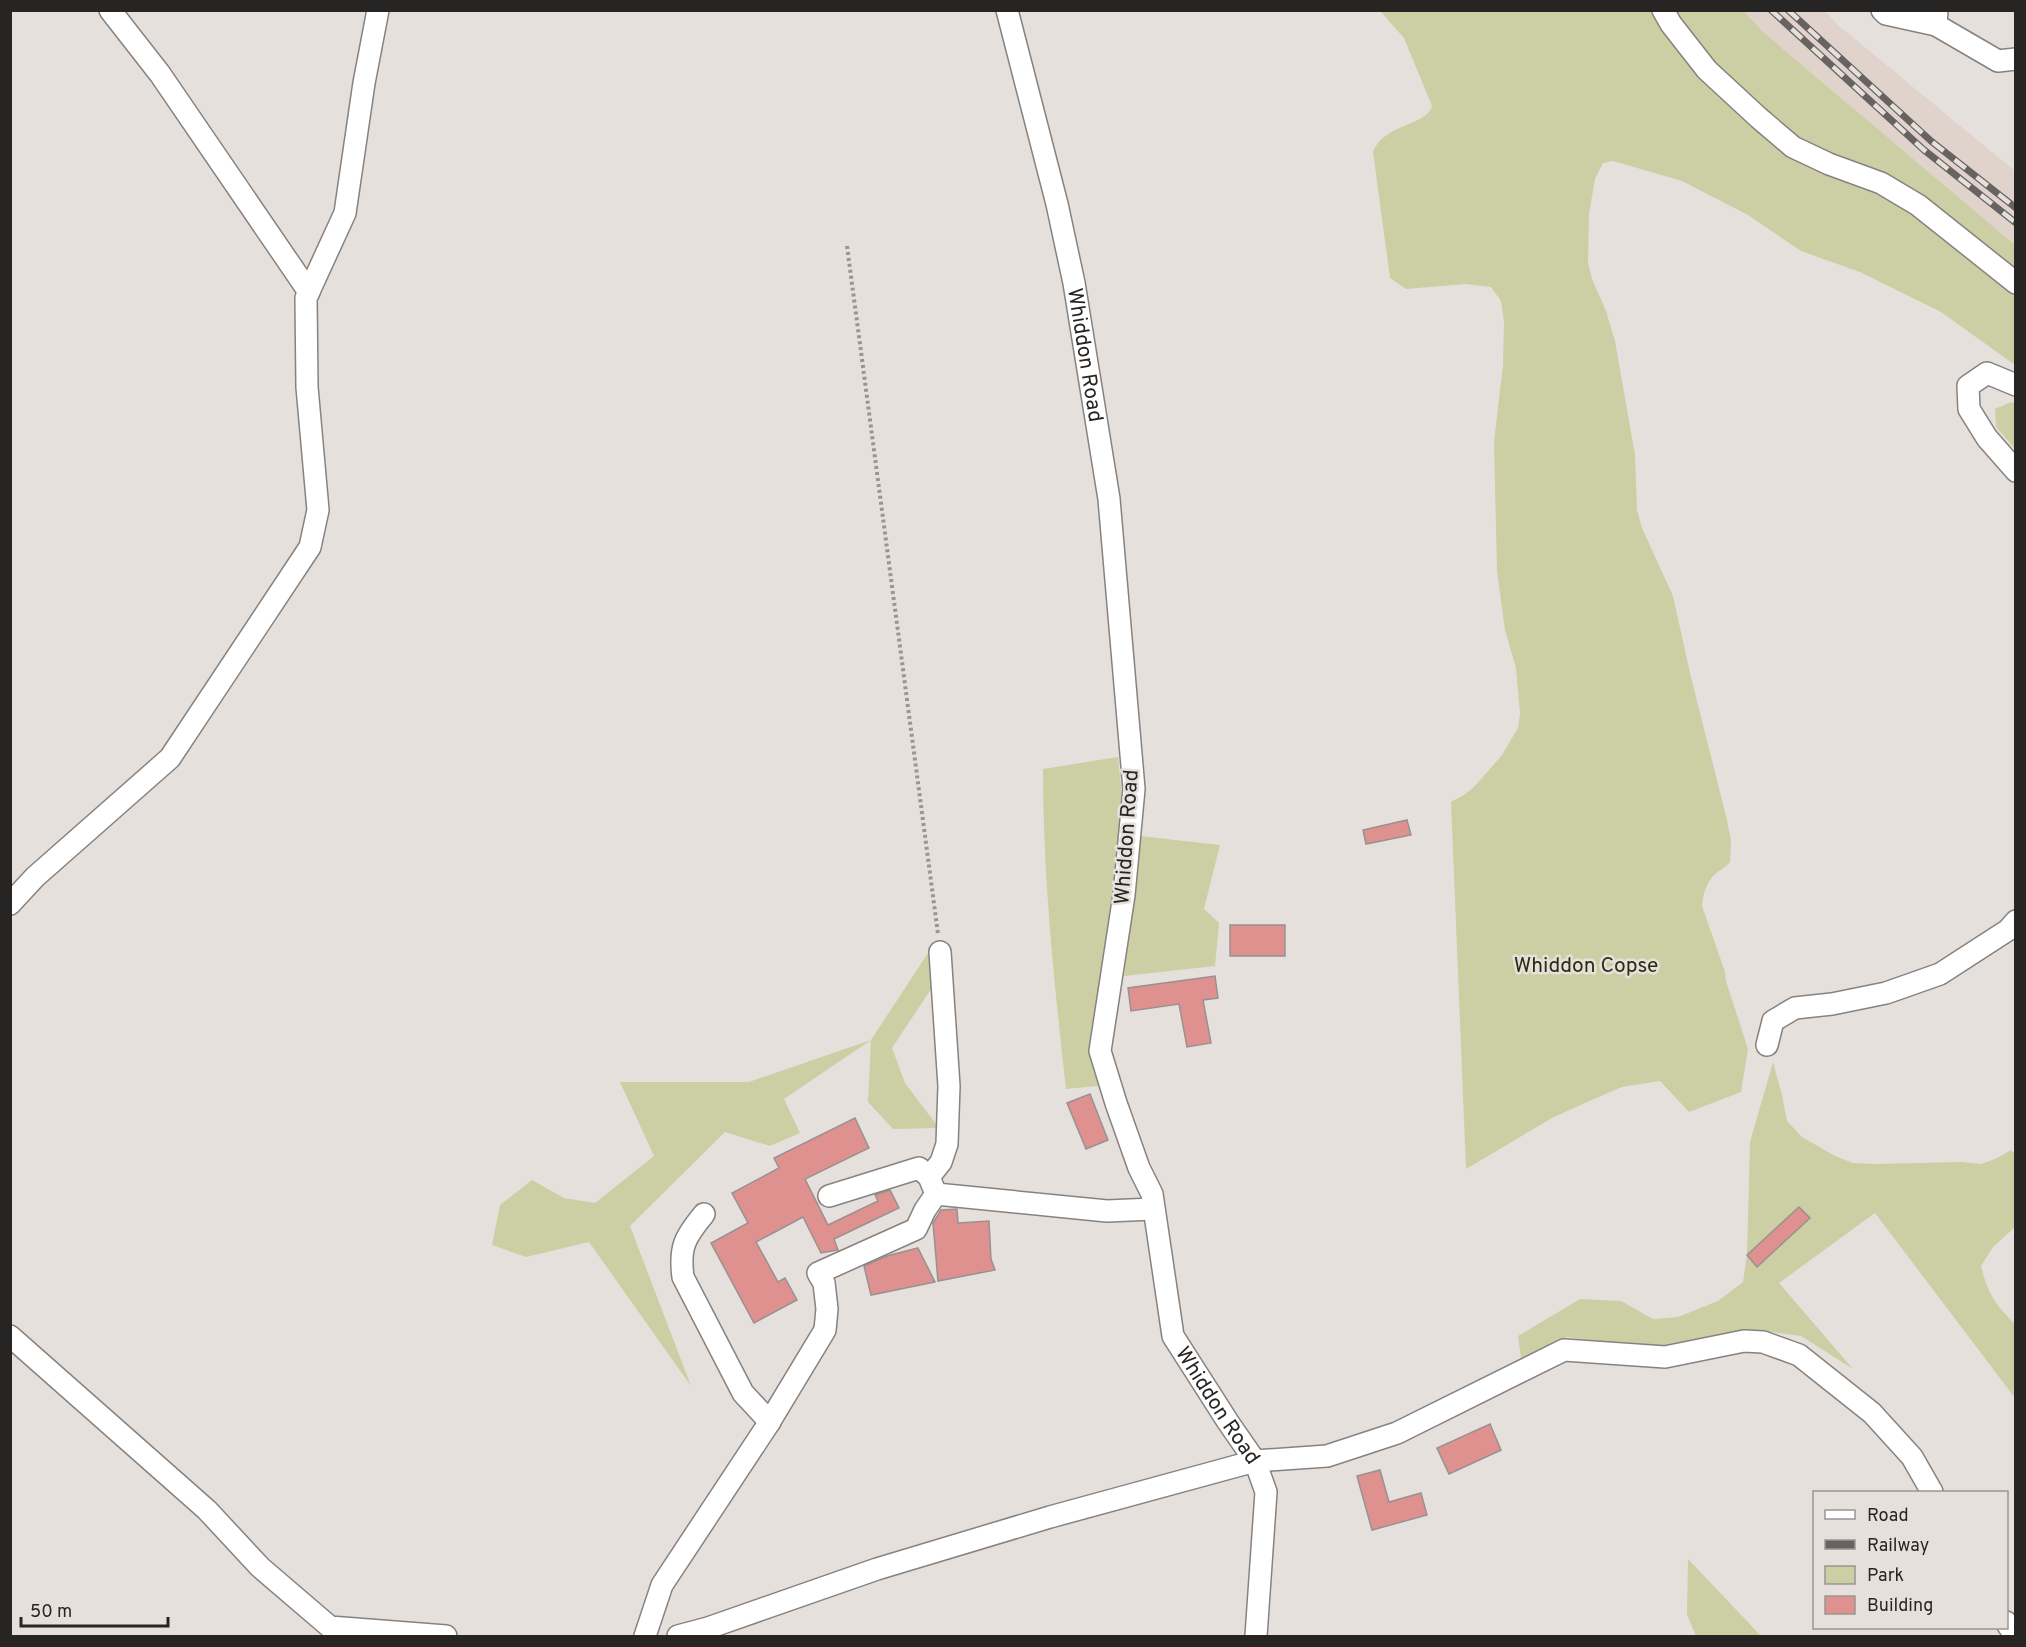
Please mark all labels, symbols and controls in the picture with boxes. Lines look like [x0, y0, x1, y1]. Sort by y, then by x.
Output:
street label: Whiddon Road [1060, 286, 1108, 424]
street label: Whiddon Road [1109, 769, 1146, 906]
park label: Whiddon Copse [1514, 953, 1658, 980]
street label: Whiddon Road [1168, 1342, 1265, 1470]
legend [1813, 1491, 2008, 1629]
text: Road [1867, 1505, 1909, 1528]
text: Railway [1867, 1535, 1929, 1558]
text: Park [1867, 1565, 1904, 1588]
scale bar [21, 1590, 168, 1628]
text: Building [1867, 1595, 1933, 1618]
text: 50 m [30, 1601, 72, 1624]

